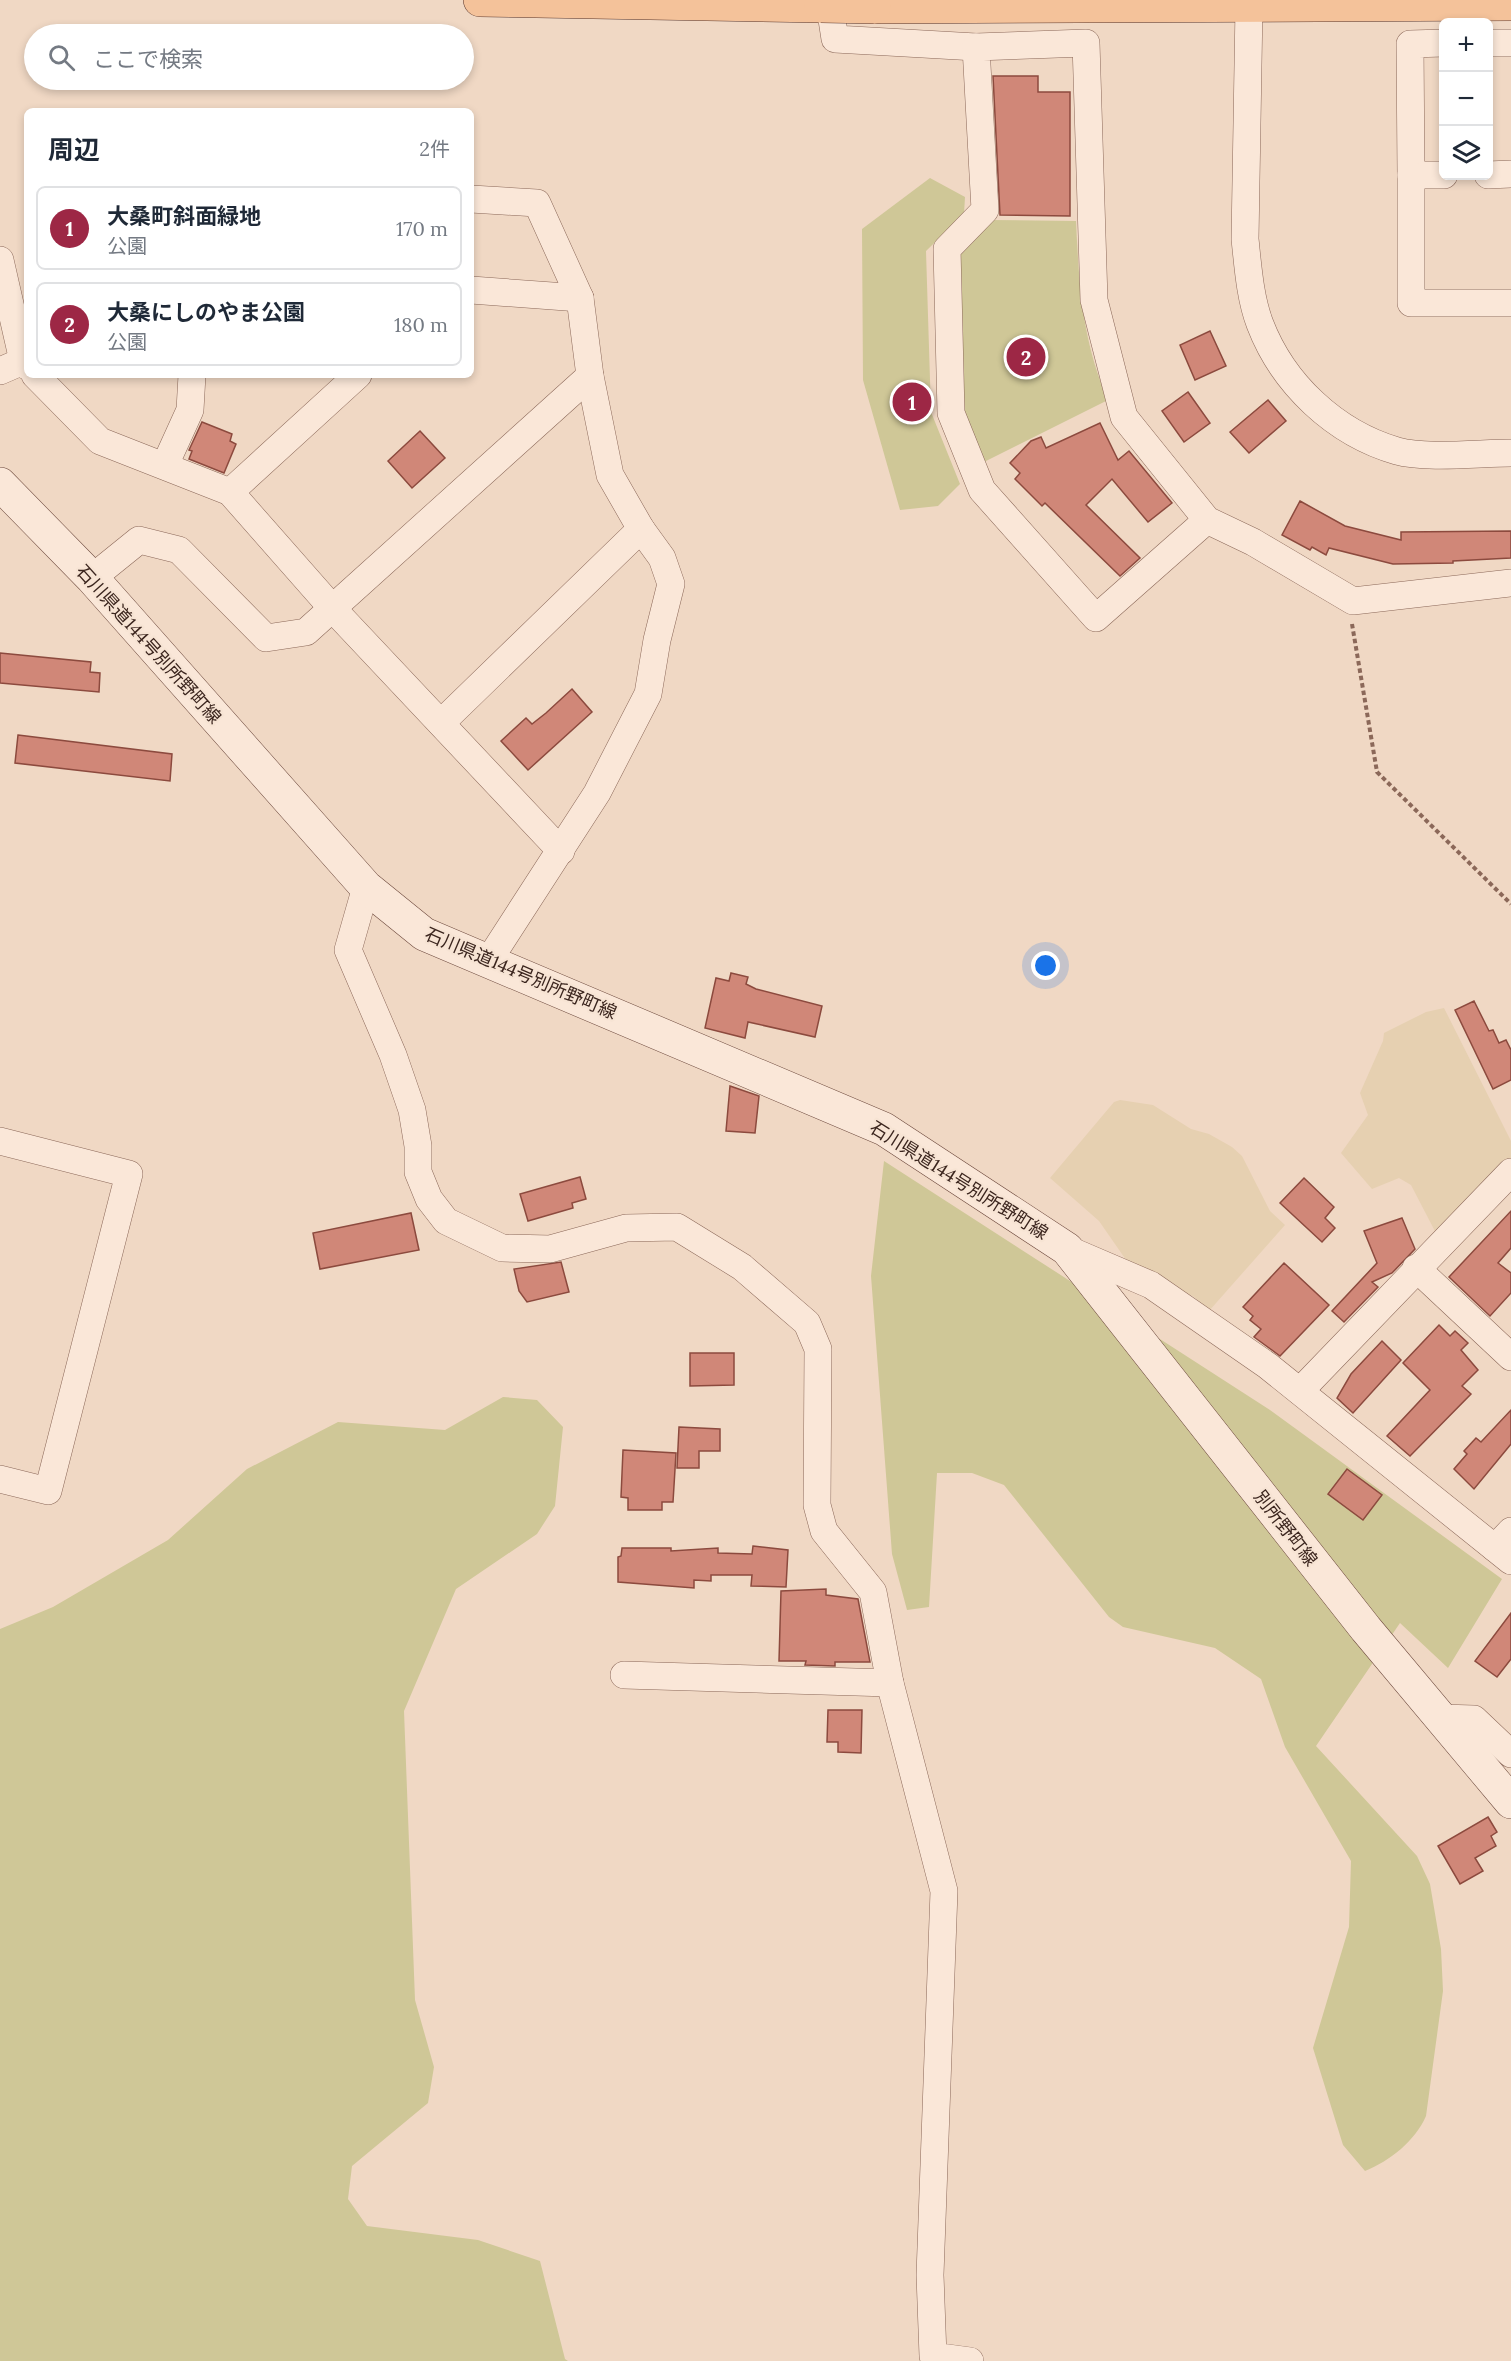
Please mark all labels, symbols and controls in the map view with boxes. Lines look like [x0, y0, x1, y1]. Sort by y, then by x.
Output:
map controls [1439, 18, 1493, 180]
button: + [1439, 18, 1493, 72]
search box [24, 24, 474, 90]
icon: search [45, 41, 78, 74]
text: ここで検索 [93, 45, 203, 73]
button: − [1439, 72, 1493, 126]
button: layers [1439, 126, 1493, 180]
text: 周辺 [48, 133, 100, 166]
text: 2件 [419, 136, 450, 161]
text: 大桑町斜面緑地 [107, 202, 261, 230]
text: 1 [65, 216, 74, 241]
text: 170 m [396, 216, 448, 241]
text: 公園 [107, 233, 147, 258]
text: 大桑にしのやま公園 [107, 298, 305, 326]
text: 2 [64, 312, 75, 337]
text: 180 m [394, 312, 448, 337]
text: 公園 [107, 329, 147, 354]
pin: 2 [1006, 334, 1046, 380]
pin: 1 [892, 380, 932, 424]
street label: 石川県道144号別所野町線 [72, 560, 226, 728]
street label: 石川県道144号別所野町線 [422, 922, 620, 1024]
your location [1031, 951, 1060, 980]
street label: 石川県道144号別所野町線 [866, 1116, 1052, 1244]
street label: 別所野町線 [1249, 1485, 1323, 1571]

